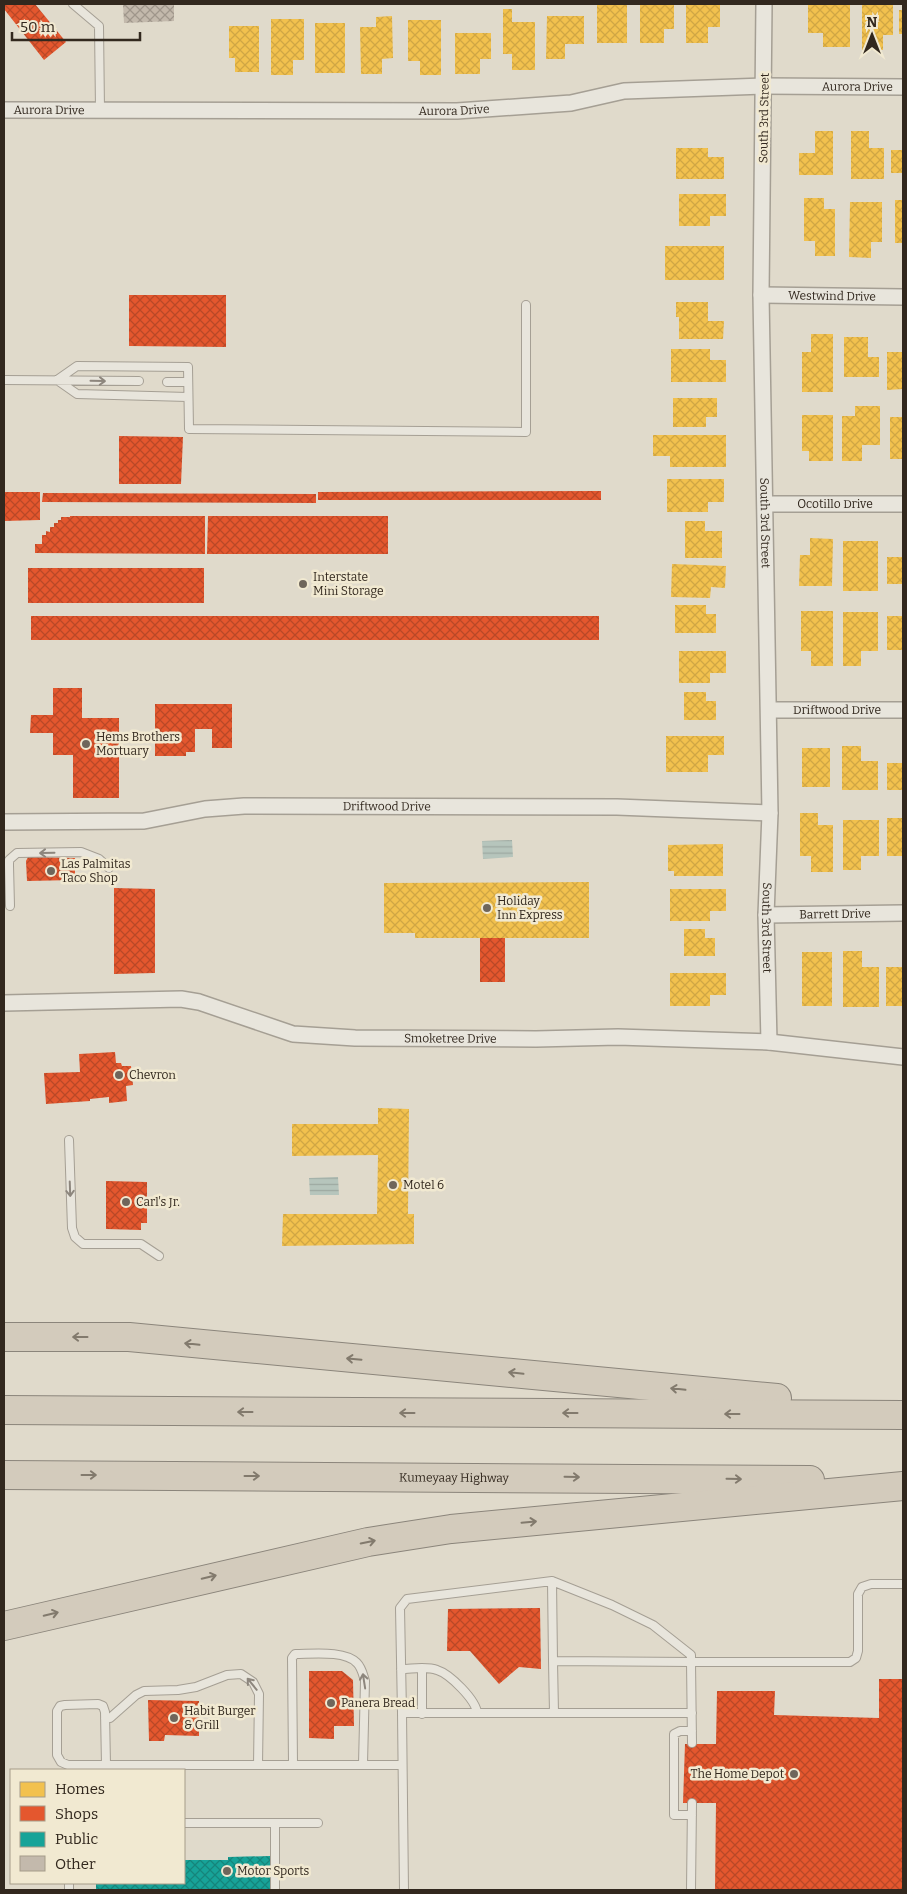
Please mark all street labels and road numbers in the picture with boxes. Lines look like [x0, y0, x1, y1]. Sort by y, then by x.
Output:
street label: South 3rd Street [756, 72, 772, 163]
street label: Aurora Drive [822, 79, 893, 94]
street label: Aurora Drive [418, 102, 490, 118]
street label: Aurora Drive [13, 103, 85, 117]
street label: Westwind Drive [788, 288, 876, 304]
street label: South 3rd Street [757, 478, 773, 569]
street label: Ocotillo Drive [797, 497, 873, 511]
street label: Driftwood Drive [793, 703, 881, 717]
street label: Driftwood Drive [343, 799, 431, 814]
street label: South 3rd Street [759, 882, 774, 974]
street label: Barrett Drive [799, 906, 871, 922]
street label: Smoketree Drive [404, 1031, 497, 1046]
street label: Kumeyaay Highway [399, 1470, 510, 1485]

